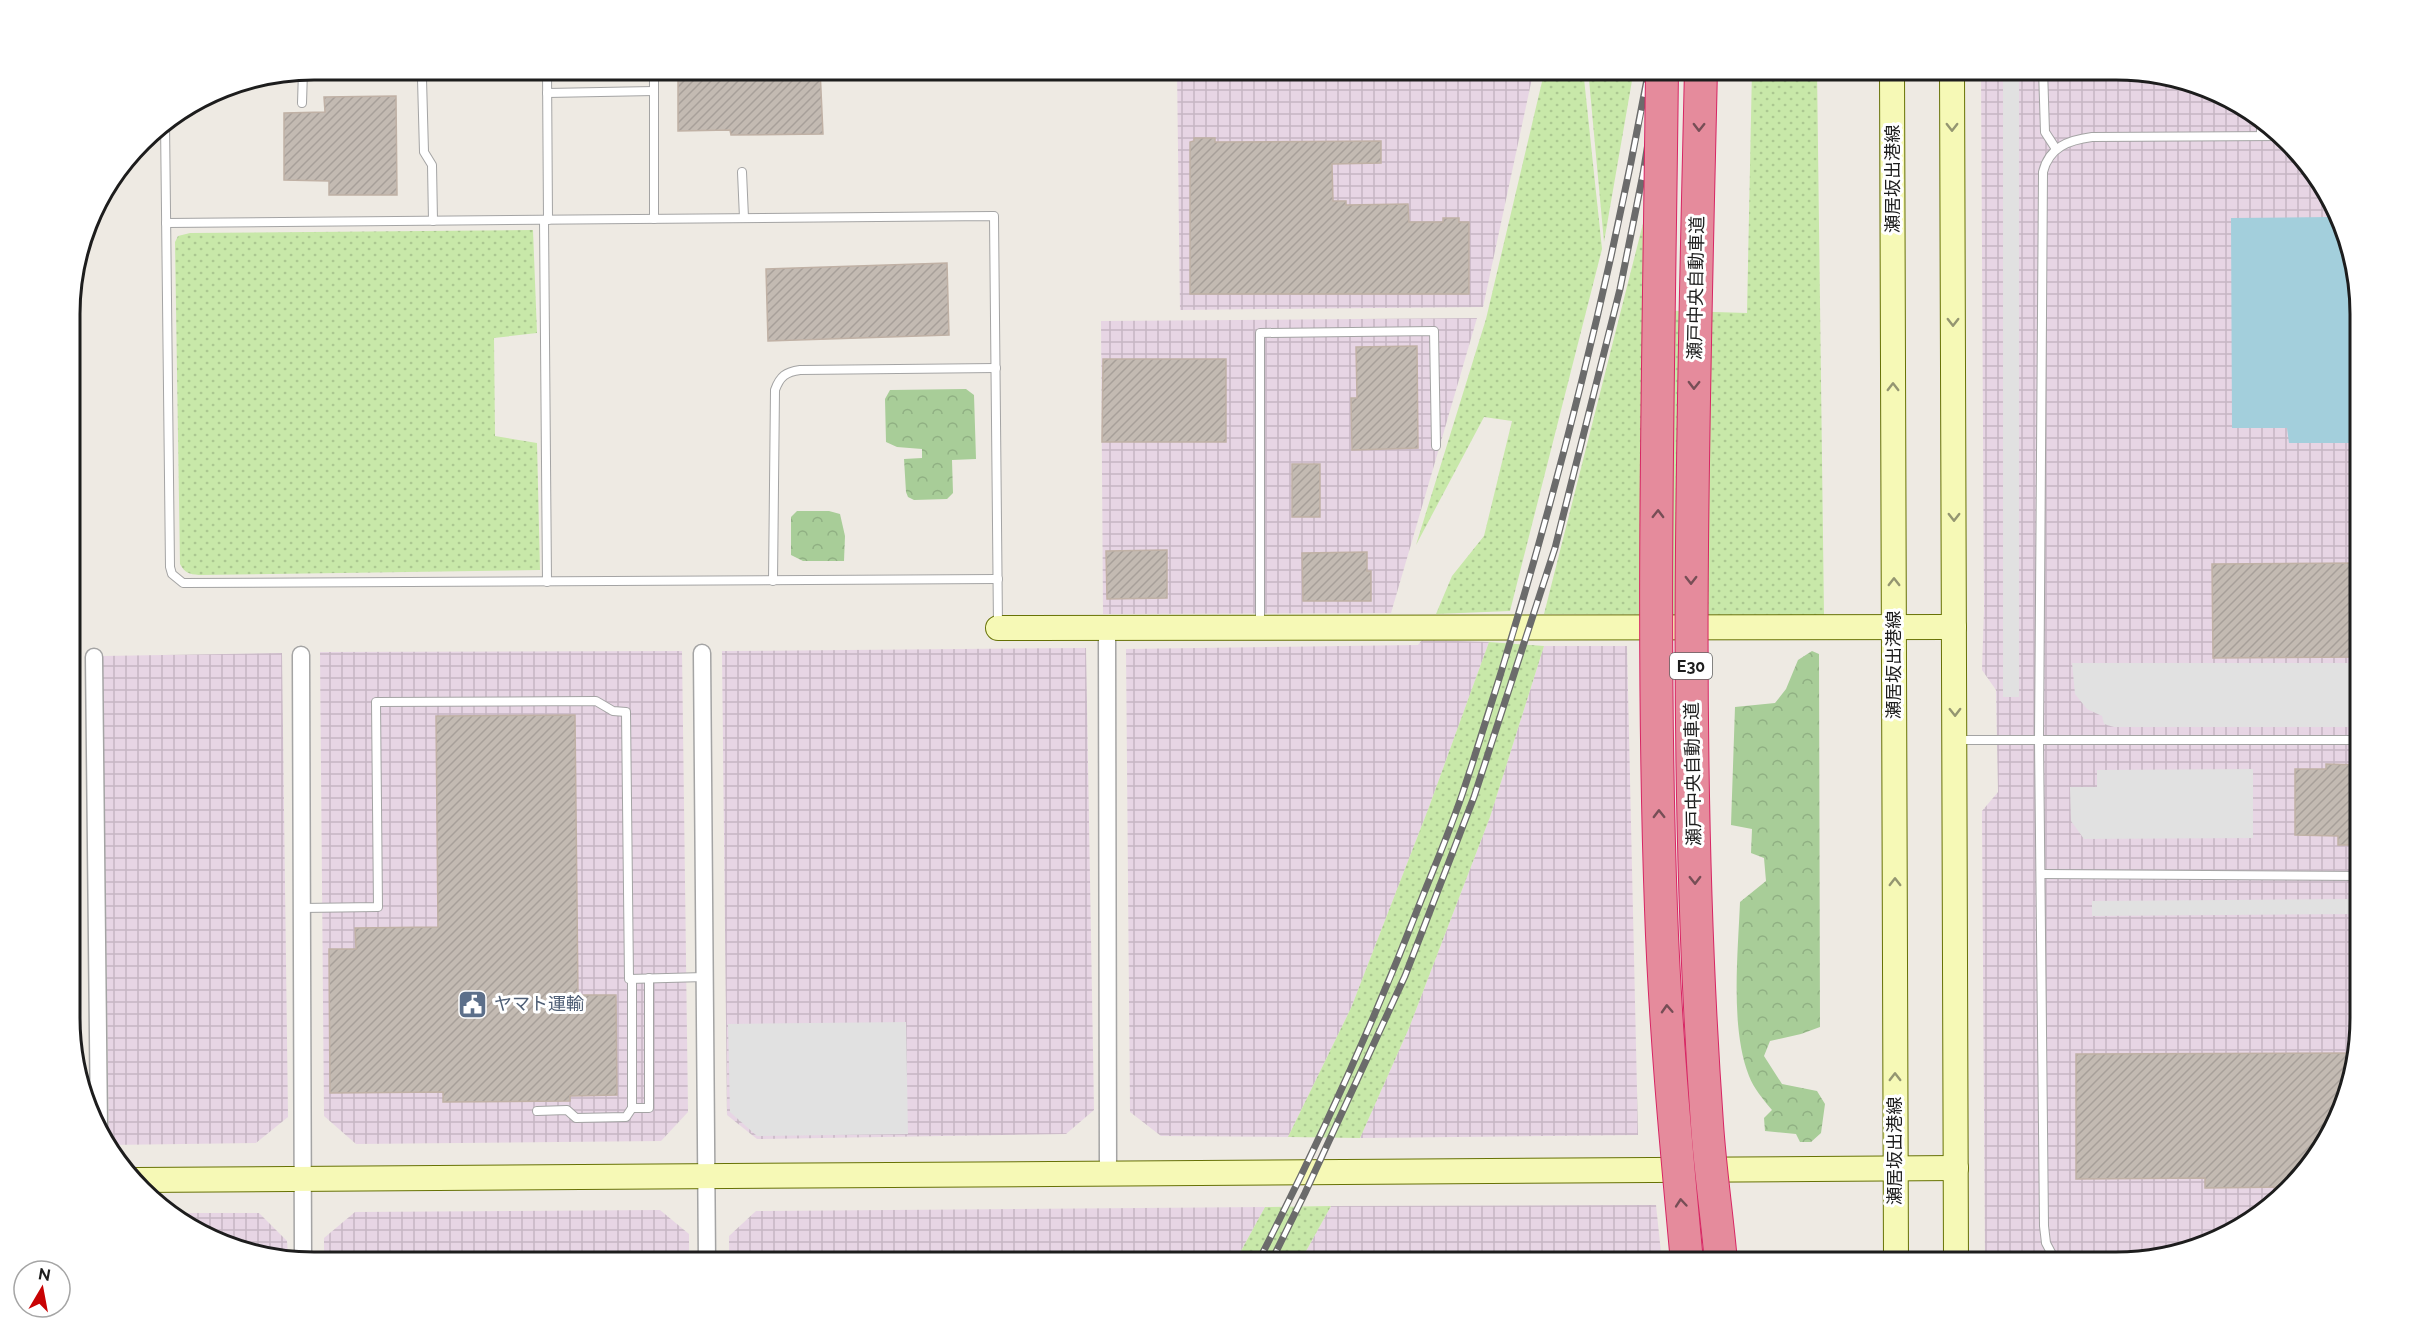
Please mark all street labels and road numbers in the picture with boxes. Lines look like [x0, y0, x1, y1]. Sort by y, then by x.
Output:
street label: 瀬居坂出港線 [1882, 125, 1903, 233]
street label: 瀬戸中央自動車道 [1684, 216, 1707, 360]
street label: 瀬居坂出港線 [1883, 611, 1904, 719]
road number: E30 [1670, 653, 1712, 679]
street label: 瀬戸中央自動車道 [1681, 702, 1704, 846]
street label: 瀬居坂出港線 [1884, 1097, 1905, 1205]

